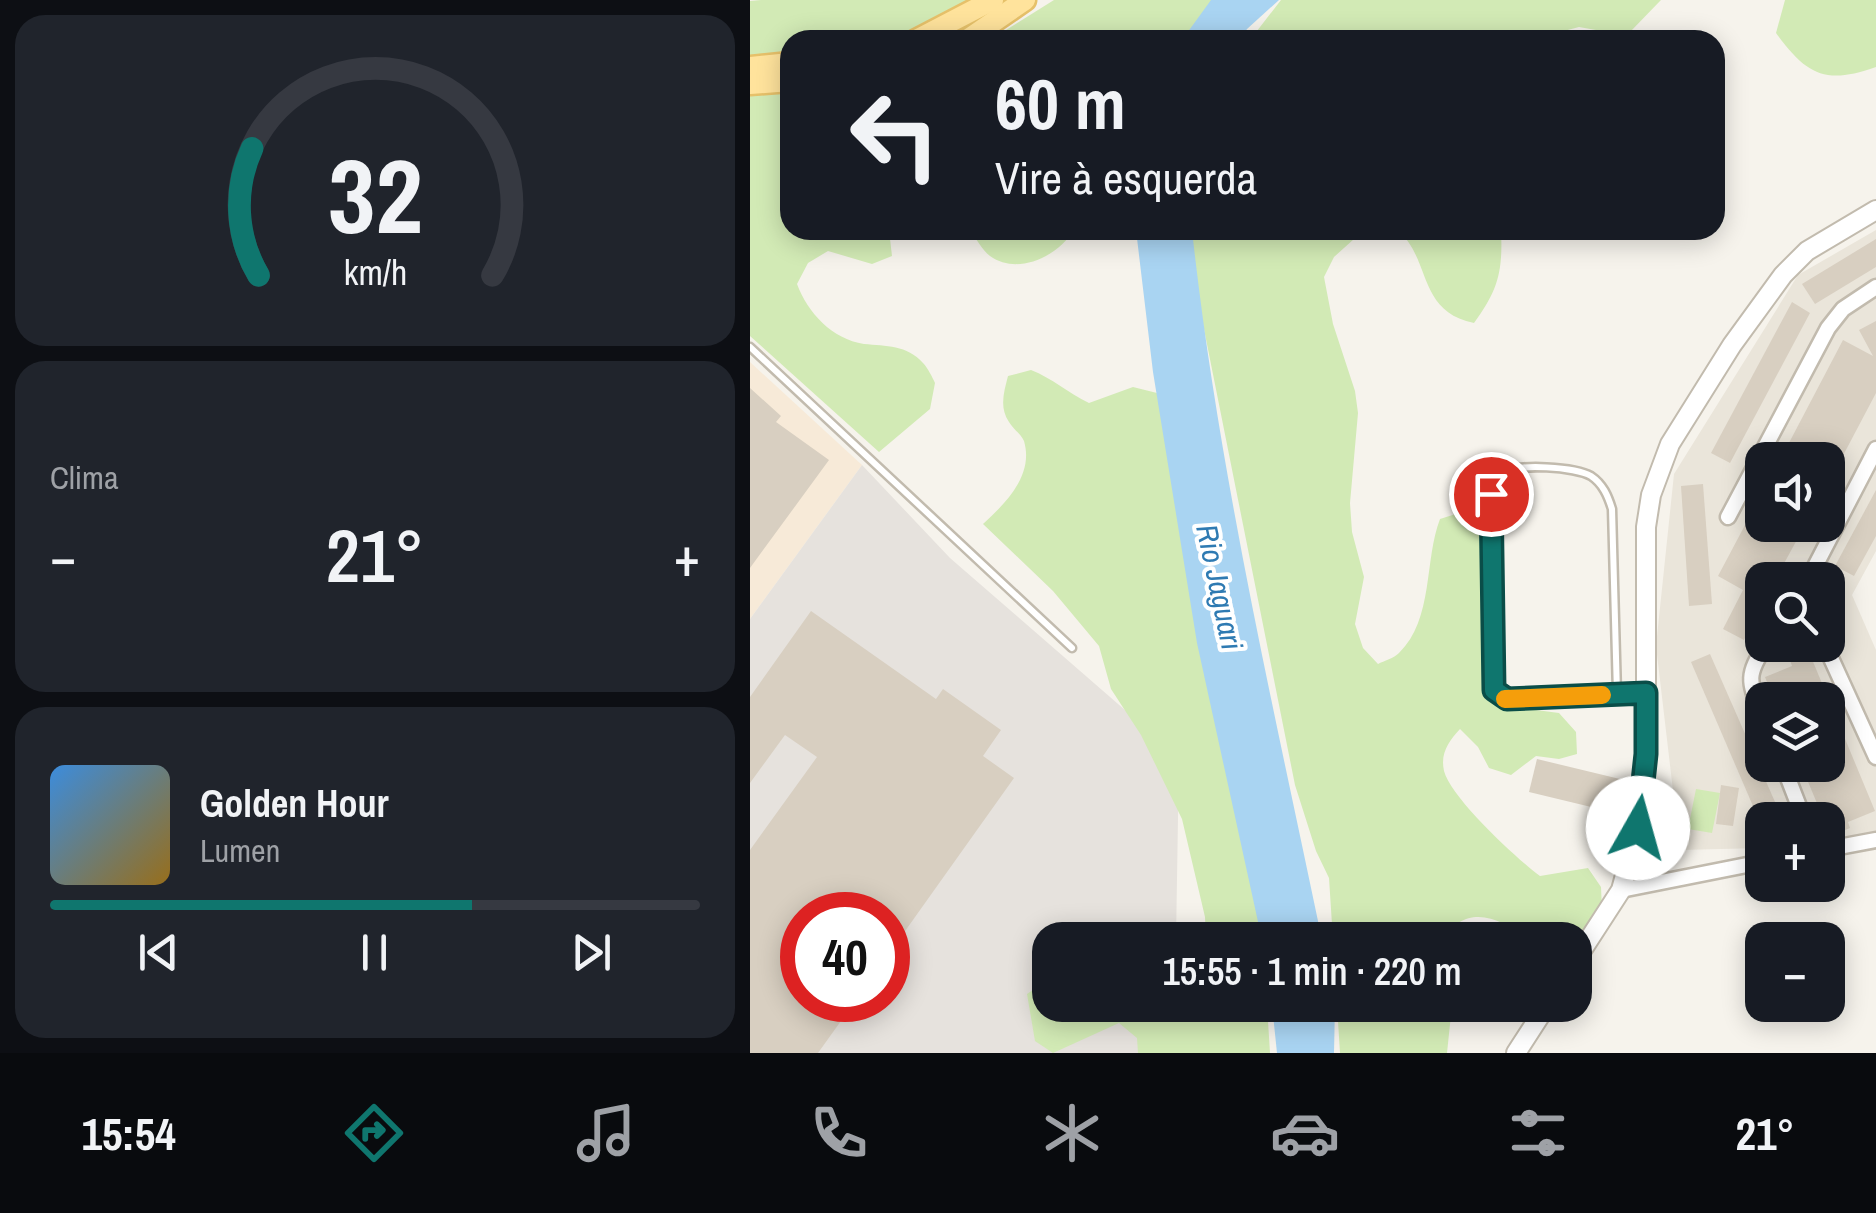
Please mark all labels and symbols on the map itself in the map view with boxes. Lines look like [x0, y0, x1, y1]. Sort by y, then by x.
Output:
pin [1449, 452, 1534, 537]
water label: Rio Jaguari [1187, 521, 1253, 654]
position arrow [1586, 776, 1690, 880]
speed limit sign: 40 [780, 892, 910, 1022]

